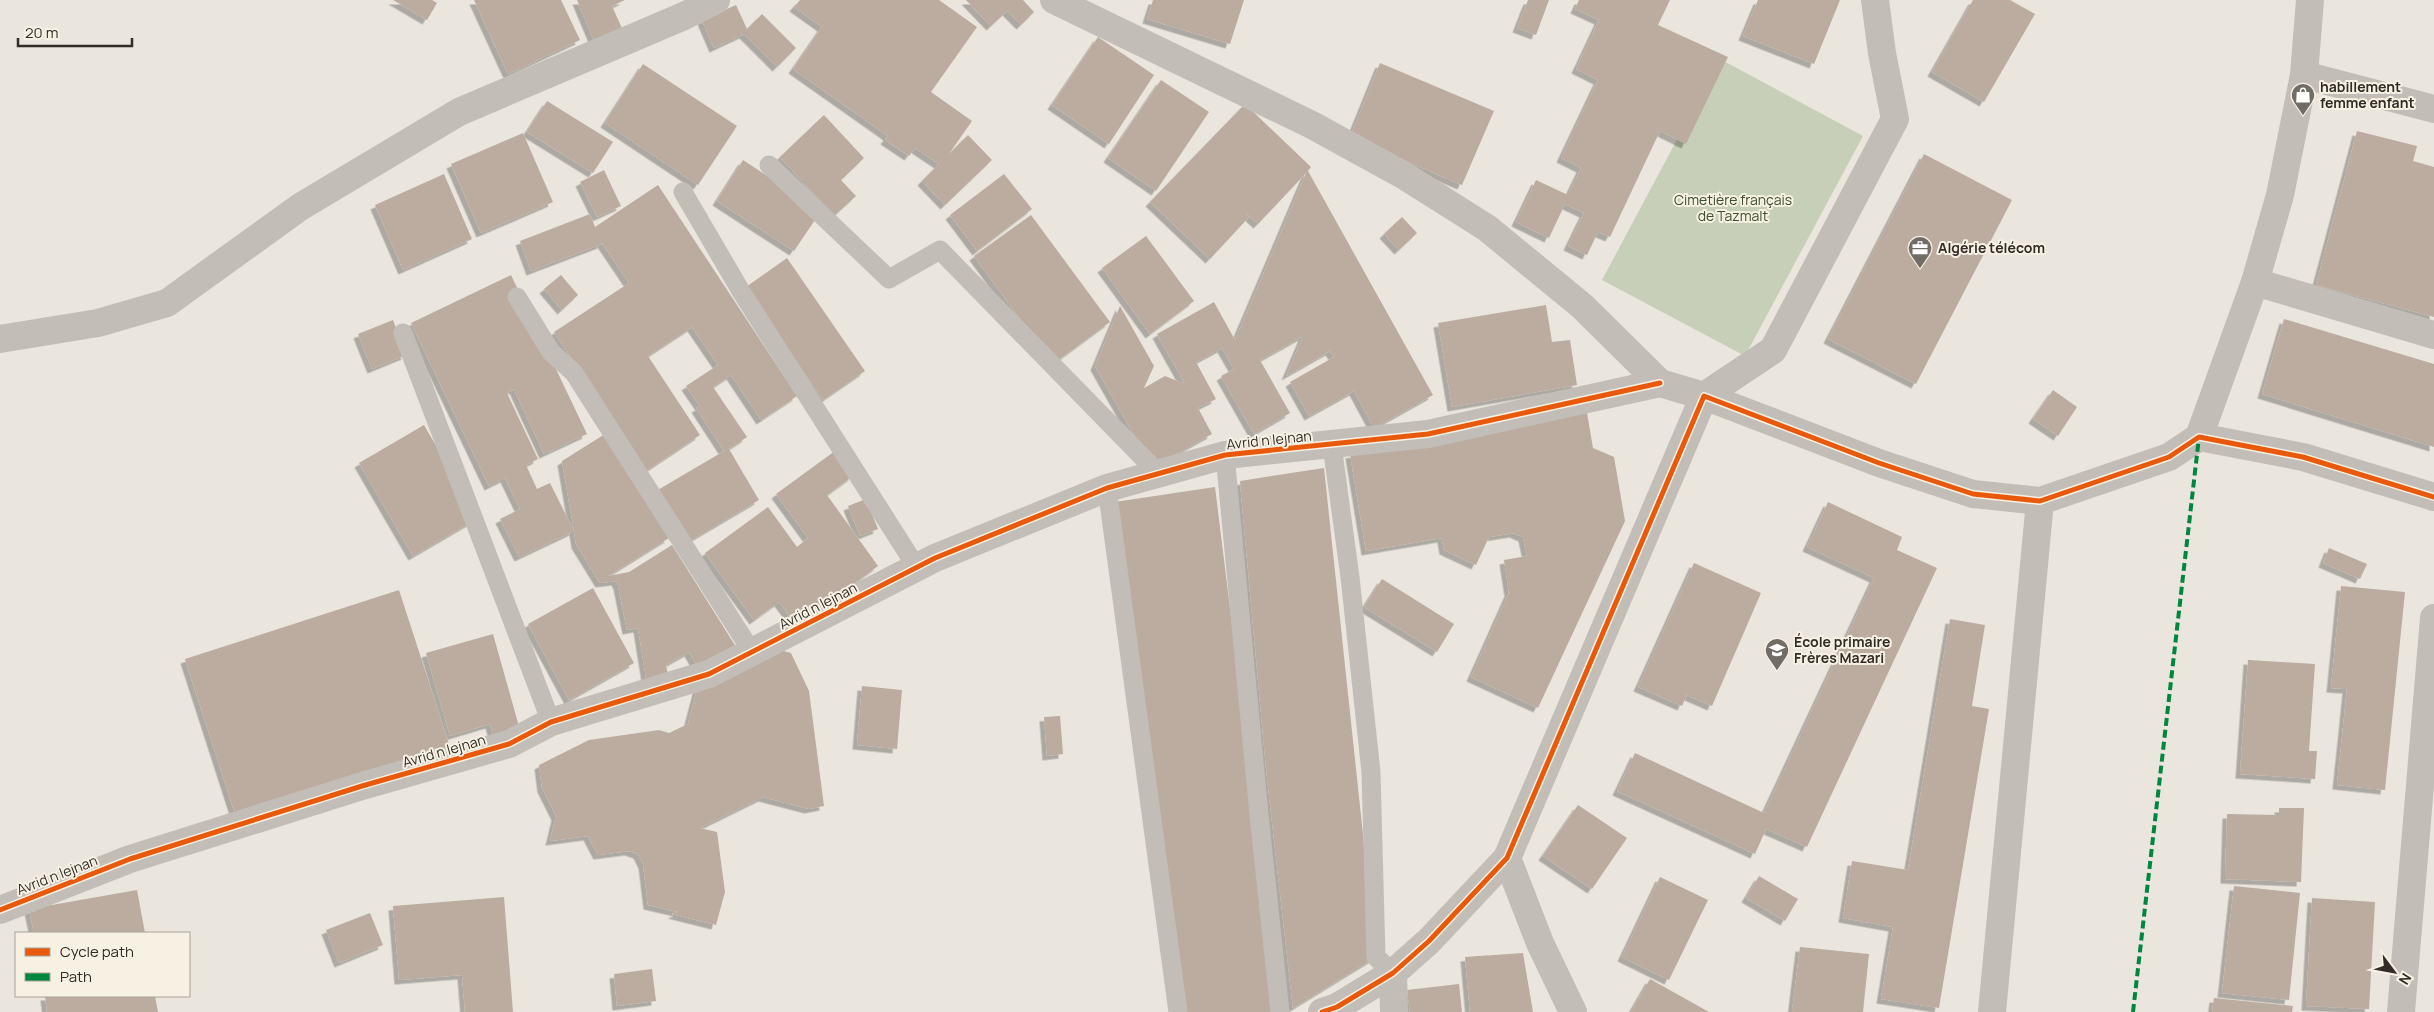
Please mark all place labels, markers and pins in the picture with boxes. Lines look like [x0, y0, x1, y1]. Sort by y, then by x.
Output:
place label: habillement femme enfant [2320, 77, 2414, 112]
shop icon: habillement femme enfant [2290, 82, 2316, 116]
office icon: Algérie télécom [1907, 235, 1933, 269]
place label: Algérie télécom [1938, 238, 2045, 257]
place label: École primaire Frères Mazari [1794, 632, 1890, 667]
school or university icon: École primaire Frères Mazari [1764, 637, 1790, 671]

